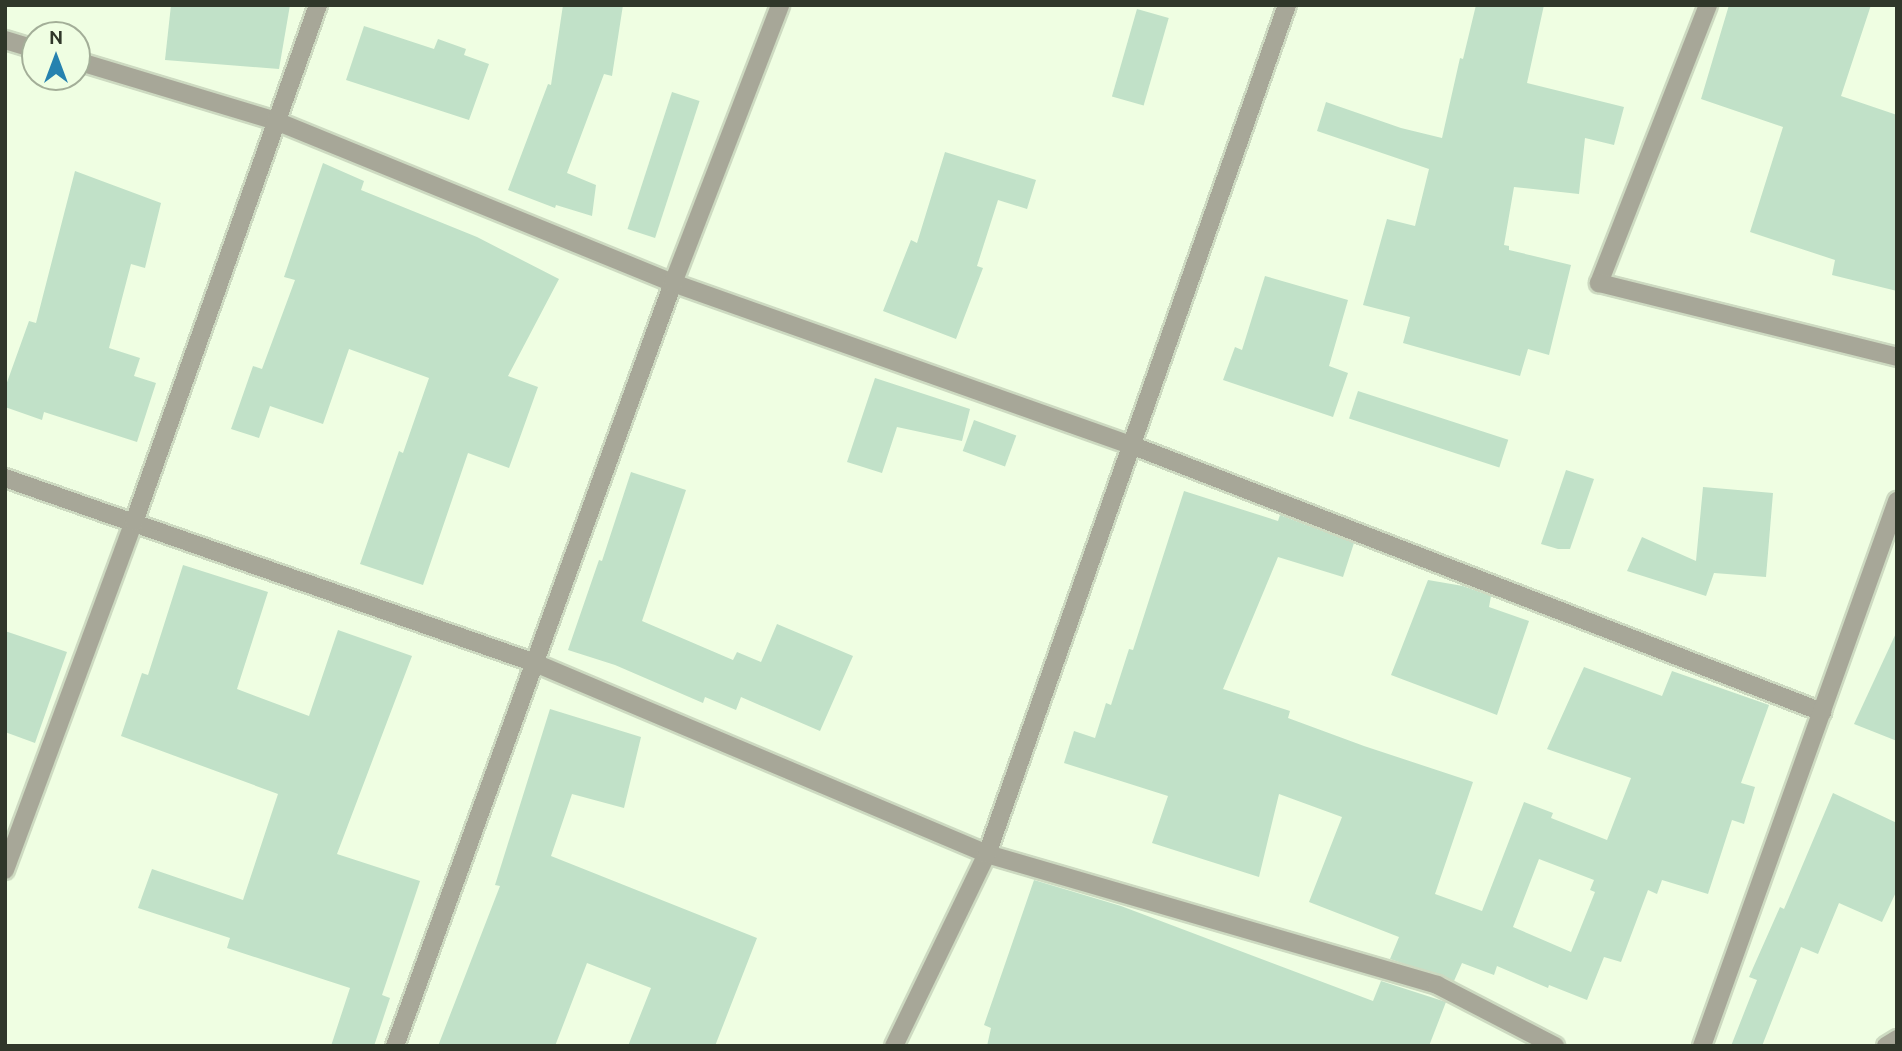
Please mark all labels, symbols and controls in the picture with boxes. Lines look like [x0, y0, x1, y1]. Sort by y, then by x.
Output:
north arrow [21, 21, 91, 91]
text: N [49, 26, 63, 48]

